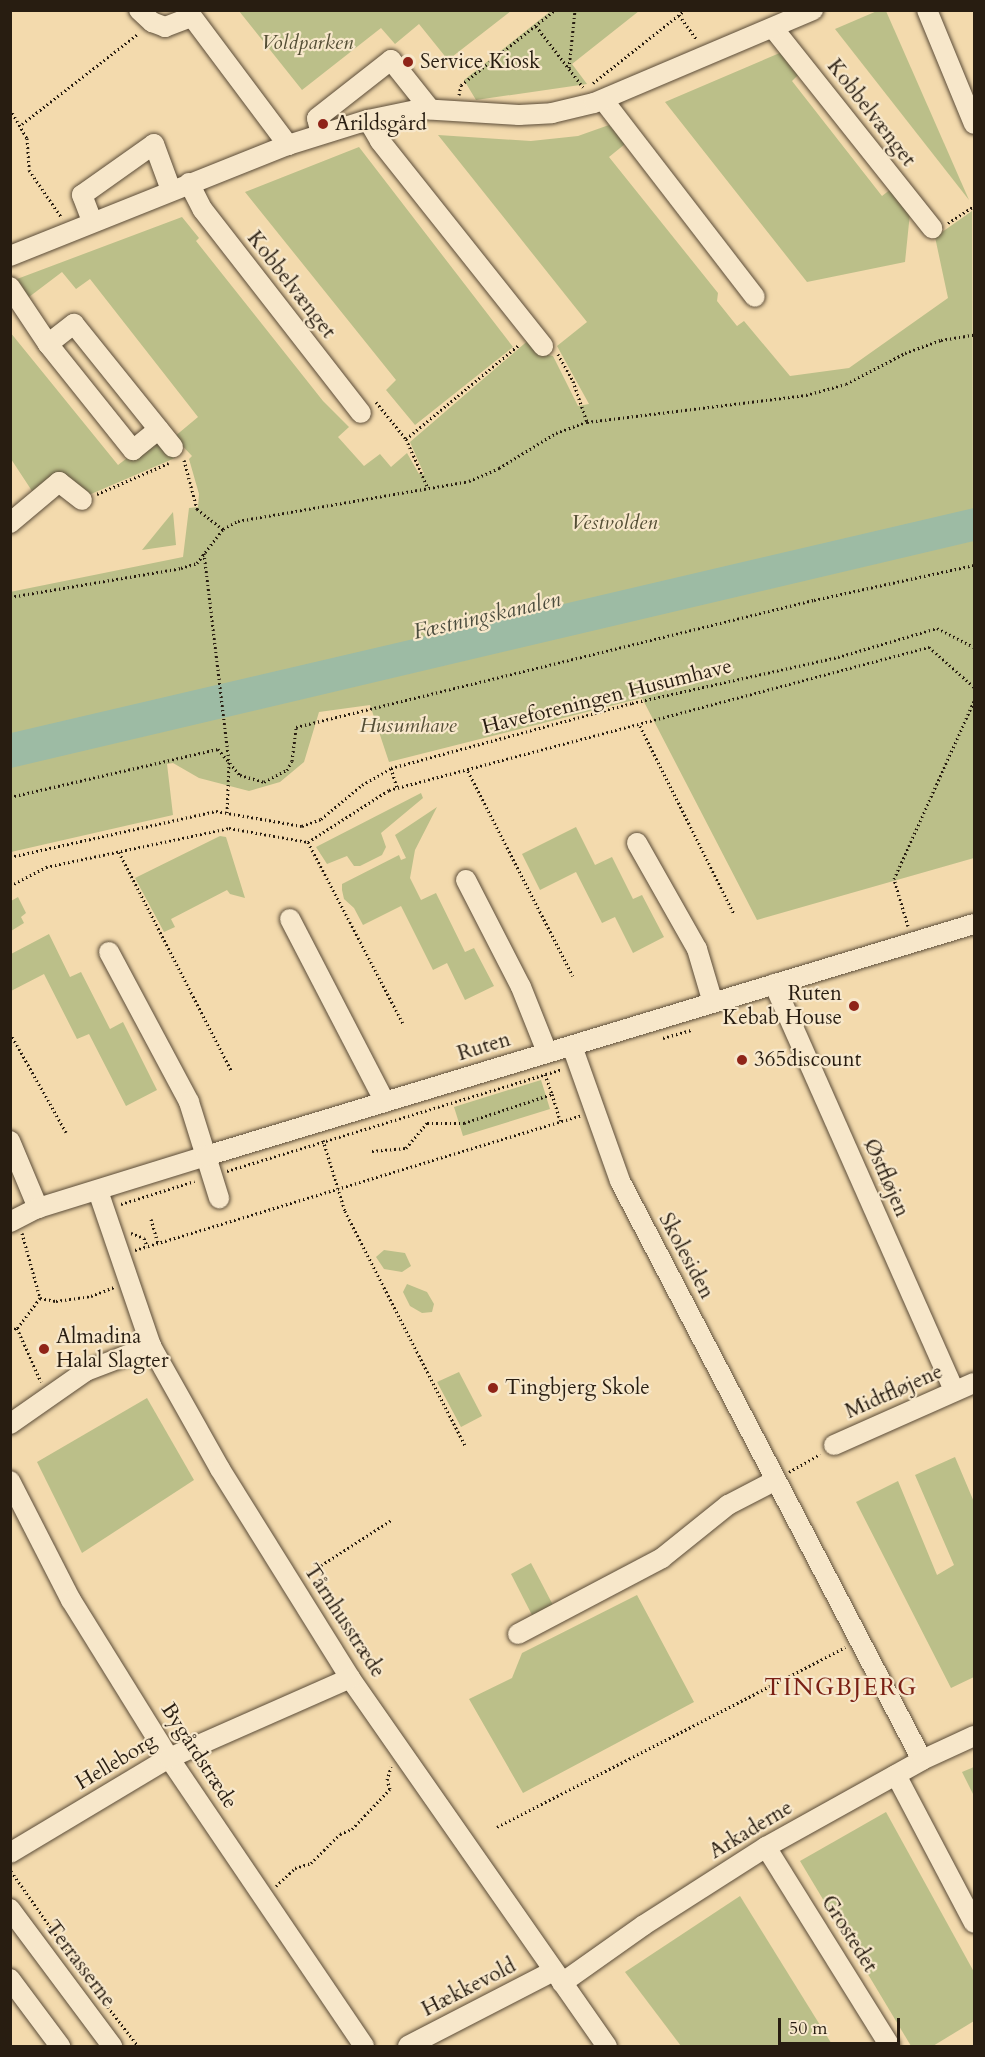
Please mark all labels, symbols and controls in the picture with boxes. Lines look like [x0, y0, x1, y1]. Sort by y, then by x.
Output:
park label: Voldparken [261, 30, 353, 56]
place label: Service Kiosk [420, 49, 540, 75]
street label: Kobbelvænget [821, 54, 921, 172]
marker: Service Kiosk [401, 55, 415, 69]
place label: Arildsgård [335, 111, 427, 137]
marker: Arildsgård [316, 117, 330, 131]
street label: Kobbelvænget [241, 226, 341, 344]
park label: Vestvolden [571, 510, 657, 536]
water label: Fæstningskanalen [411, 586, 563, 646]
street label: Haveforeningen Husumhave [479, 654, 735, 740]
park label: Husumhave [359, 713, 457, 739]
place label: Ruten Kebab House [723, 981, 842, 1031]
marker: Ruten Kebab House [847, 999, 861, 1013]
street label: Ruten [454, 1027, 514, 1067]
place label: 365discount [754, 1047, 861, 1073]
marker: 365discount [735, 1053, 749, 1067]
street label: Østfløjen [858, 1135, 914, 1221]
street label: Skolesiden [653, 1209, 719, 1303]
place label: Almadina Halal Slagter [56, 1324, 169, 1374]
marker: Almadina Halal Slagter [37, 1342, 51, 1356]
street label: Midtfløjene [841, 1359, 947, 1425]
place label: Tingbjerg Skole [505, 1375, 650, 1401]
marker: Tingbjerg Skole [486, 1381, 500, 1395]
street label: Tårnhusstræde [298, 1559, 390, 1683]
district label: TINGBJERG [764, 1674, 918, 1702]
street label: Bygårdstræde [155, 1698, 243, 1814]
street label: Helleborg [71, 1728, 161, 1796]
street label: Arkaderne [705, 1795, 797, 1865]
street label: Grostedet [815, 1891, 883, 1977]
street label: Terrasserne [39, 1916, 121, 2012]
street label: Hækkevold [418, 1954, 520, 2022]
scale bar [781, 2006, 902, 2044]
text: 50 m [789, 2016, 828, 2041]

